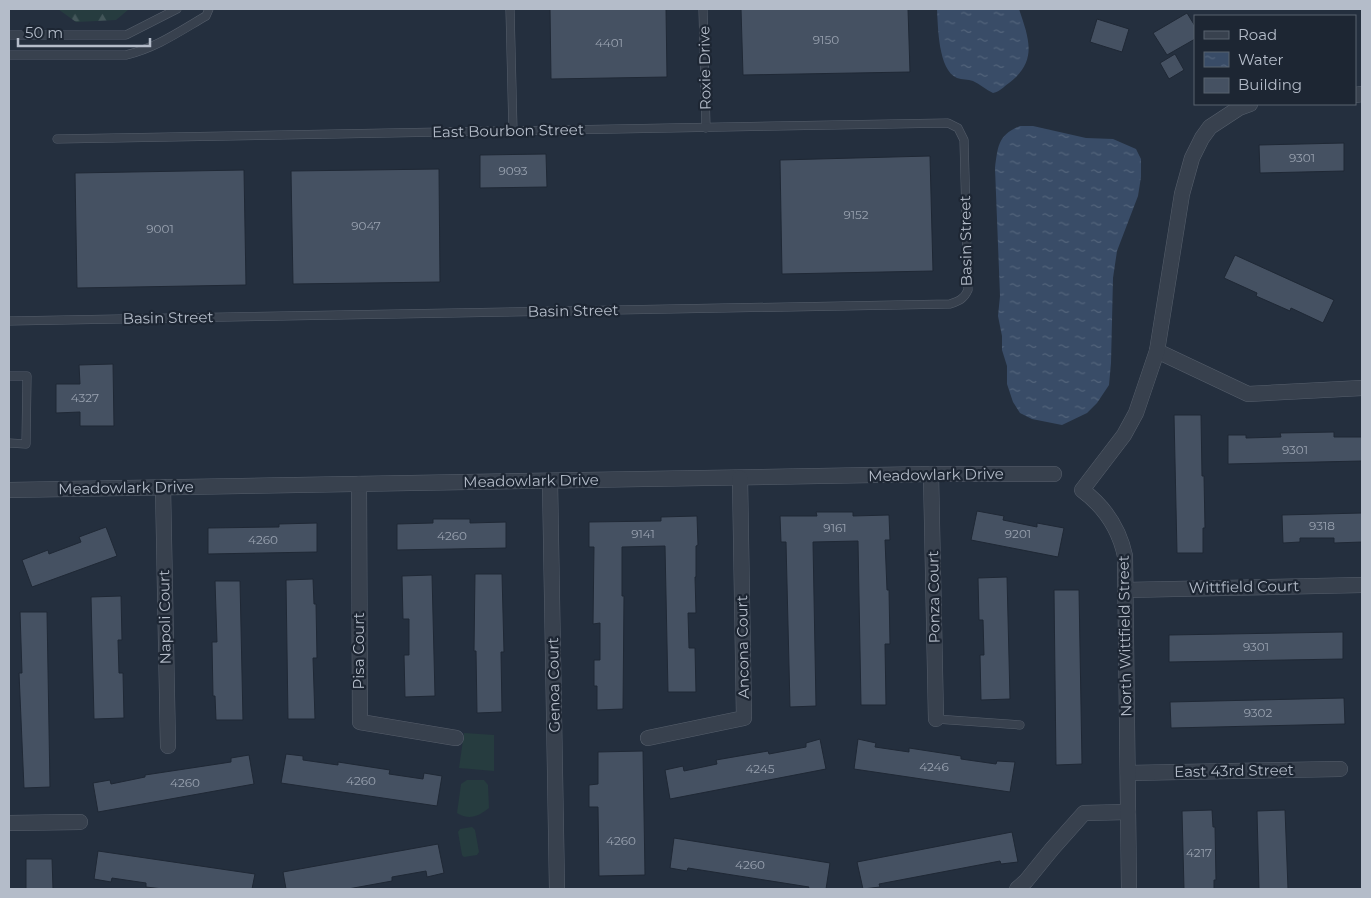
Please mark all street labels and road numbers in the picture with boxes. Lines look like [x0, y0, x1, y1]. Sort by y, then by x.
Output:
street label: Roxie Drive [694, 26, 715, 110]
street label: East Bourbon Street [432, 120, 584, 141]
street label: Basin Street [955, 195, 976, 287]
street label: Basin Street [527, 300, 619, 321]
street label: Basin Street [122, 307, 214, 328]
street label: Meadowlark Drive [868, 464, 1004, 485]
street label: Meadowlark Drive [463, 470, 599, 491]
street label: Meadowlark Drive [58, 477, 194, 498]
street label: Ponza Court [923, 551, 944, 644]
street label: North Wittfield Street [1114, 555, 1135, 717]
street label: Napoli Court [154, 569, 175, 665]
street label: Wittfield Court [1189, 576, 1299, 597]
street label: Ancona Court [732, 595, 753, 699]
street label: Pisa Court [349, 612, 368, 690]
street label: Genoa Court [543, 637, 564, 733]
street label: East 43rd Street [1174, 760, 1294, 781]

